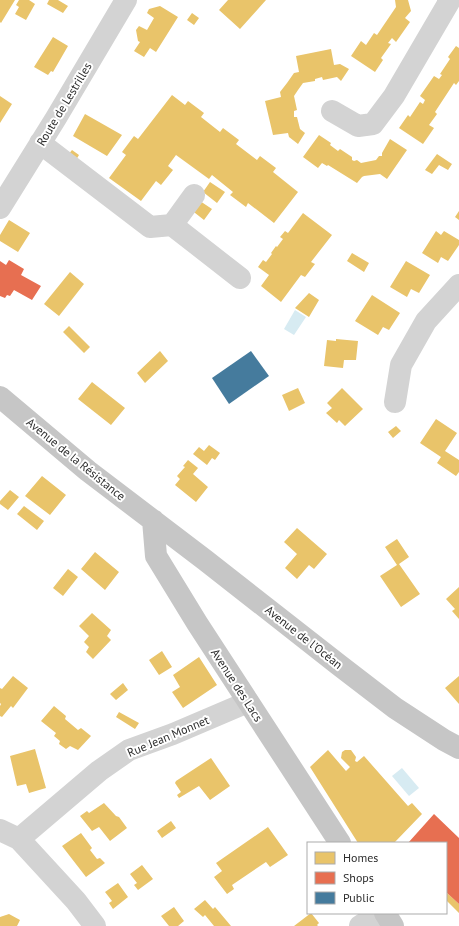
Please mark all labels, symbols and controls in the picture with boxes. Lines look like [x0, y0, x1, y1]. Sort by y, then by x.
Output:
street label: Route de Lestrilles [33, 60, 95, 148]
street label: Avenue de la Résistance [24, 414, 128, 504]
street label: Avenue de l'Océan [262, 602, 346, 672]
street label: Avenue des Lacs [208, 646, 266, 724]
street label: Rue Jean Monnet [125, 712, 211, 760]
legend [307, 842, 447, 914]
text: Homes [343, 850, 378, 865]
text: Shops [343, 870, 374, 885]
text: Public [343, 890, 375, 905]

